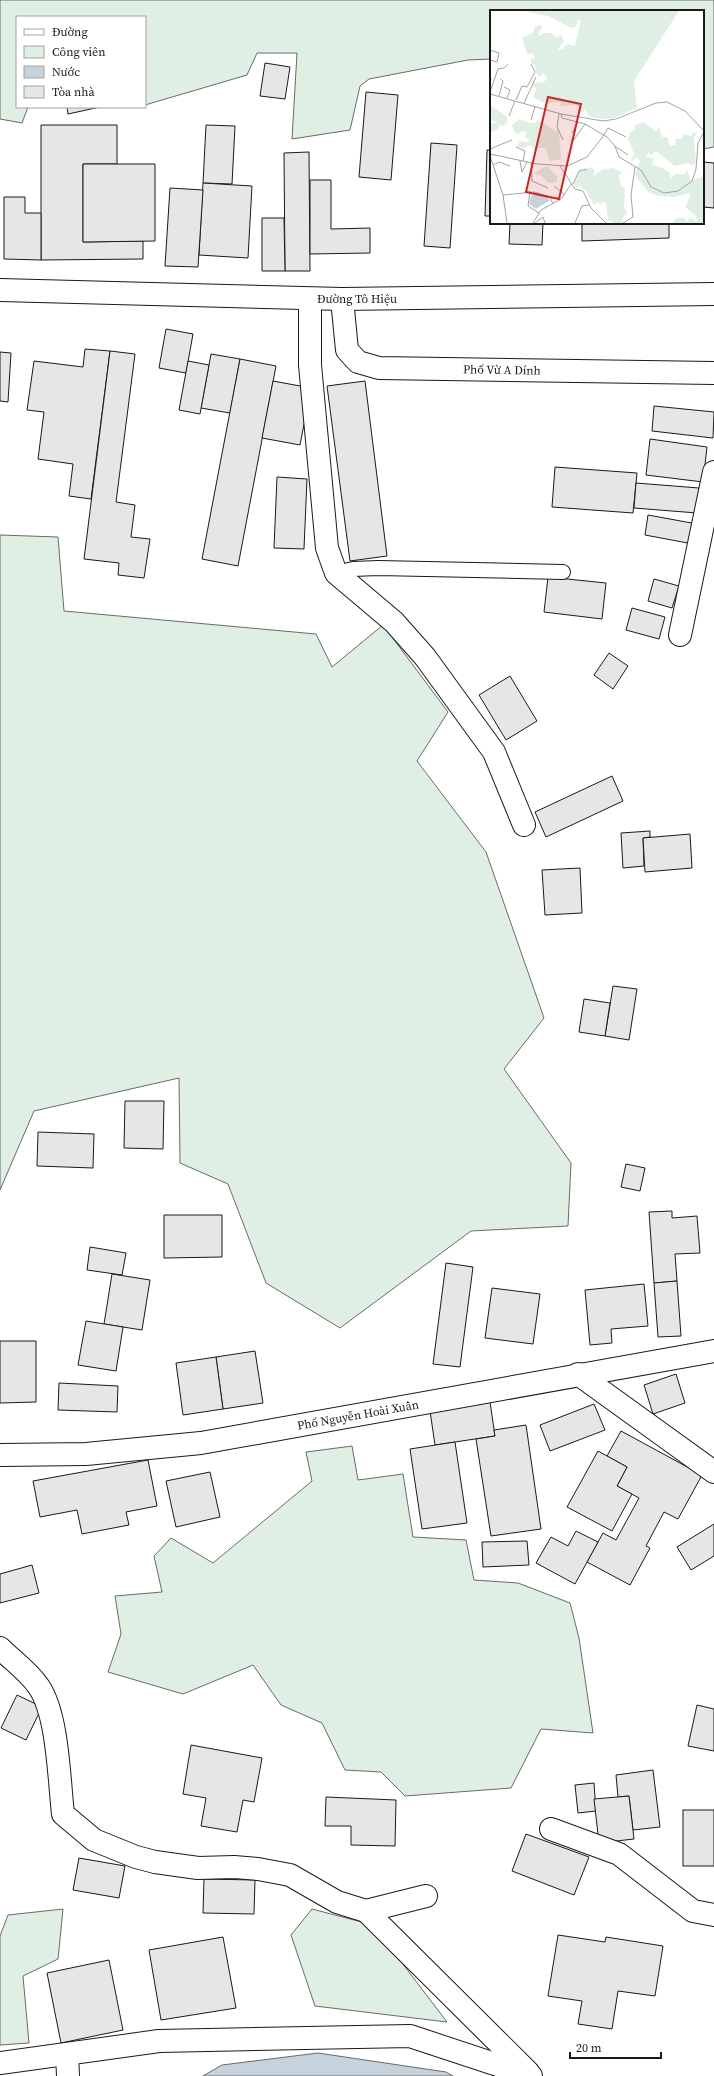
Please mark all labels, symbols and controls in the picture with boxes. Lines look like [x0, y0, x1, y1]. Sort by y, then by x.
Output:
inset map [490, 10, 704, 224]
legend [16, 16, 146, 108]
text: Đường [52, 24, 88, 40]
text: Công viên [52, 44, 105, 60]
text: Nước [52, 64, 80, 80]
text: Tòa nhà [52, 84, 95, 100]
street label: Đường Tô Hiệu [317, 291, 397, 307]
street label: Phố Vừ A Dính [463, 361, 541, 379]
street label: Phố Nguyễn Hoài Xuân [296, 1396, 420, 1434]
scale bar [570, 2034, 661, 2060]
text: 20 m [576, 2040, 602, 2056]

